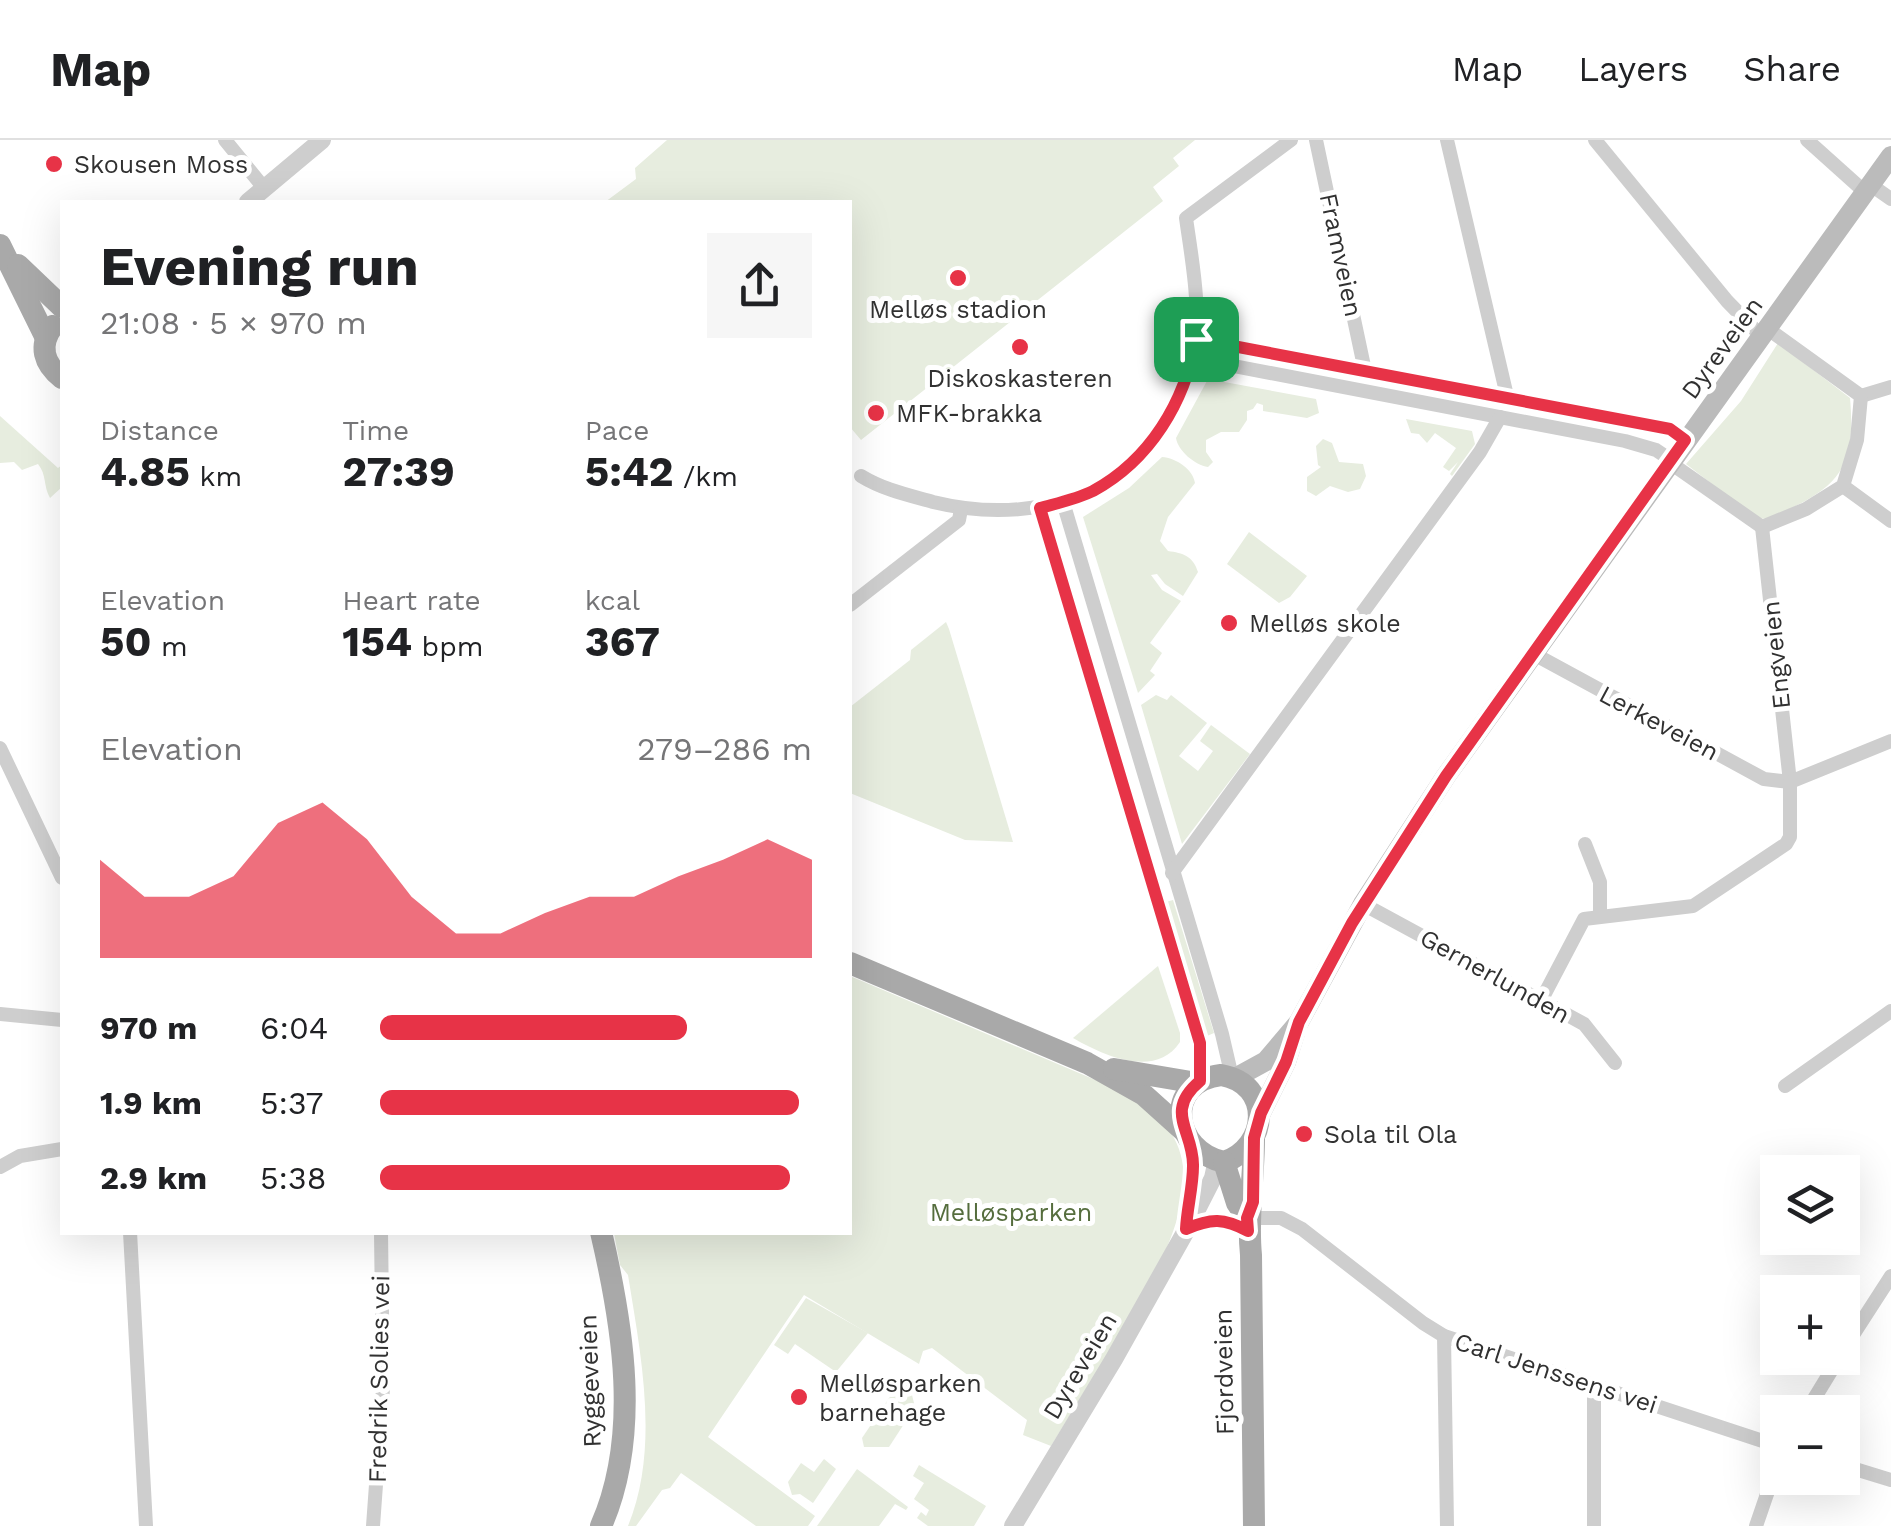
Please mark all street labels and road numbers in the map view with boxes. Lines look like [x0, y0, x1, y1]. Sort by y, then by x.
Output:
street label: Framveien [1314, 191, 1368, 319]
street label: Dyreveien [1675, 291, 1769, 405]
street label: Engveien [1756, 599, 1796, 711]
street label: Lerkeveien [1594, 679, 1724, 767]
street label: Gernerlunden [1415, 923, 1575, 1029]
street label: Fredrik Solies vei [363, 1275, 395, 1483]
street label: Dyreveien [1037, 1308, 1123, 1424]
street label: Fjordveien [1208, 1309, 1240, 1435]
street label: Ryggeveien [573, 1314, 607, 1448]
street label: Carl Jenssens vei [1451, 1327, 1661, 1419]

